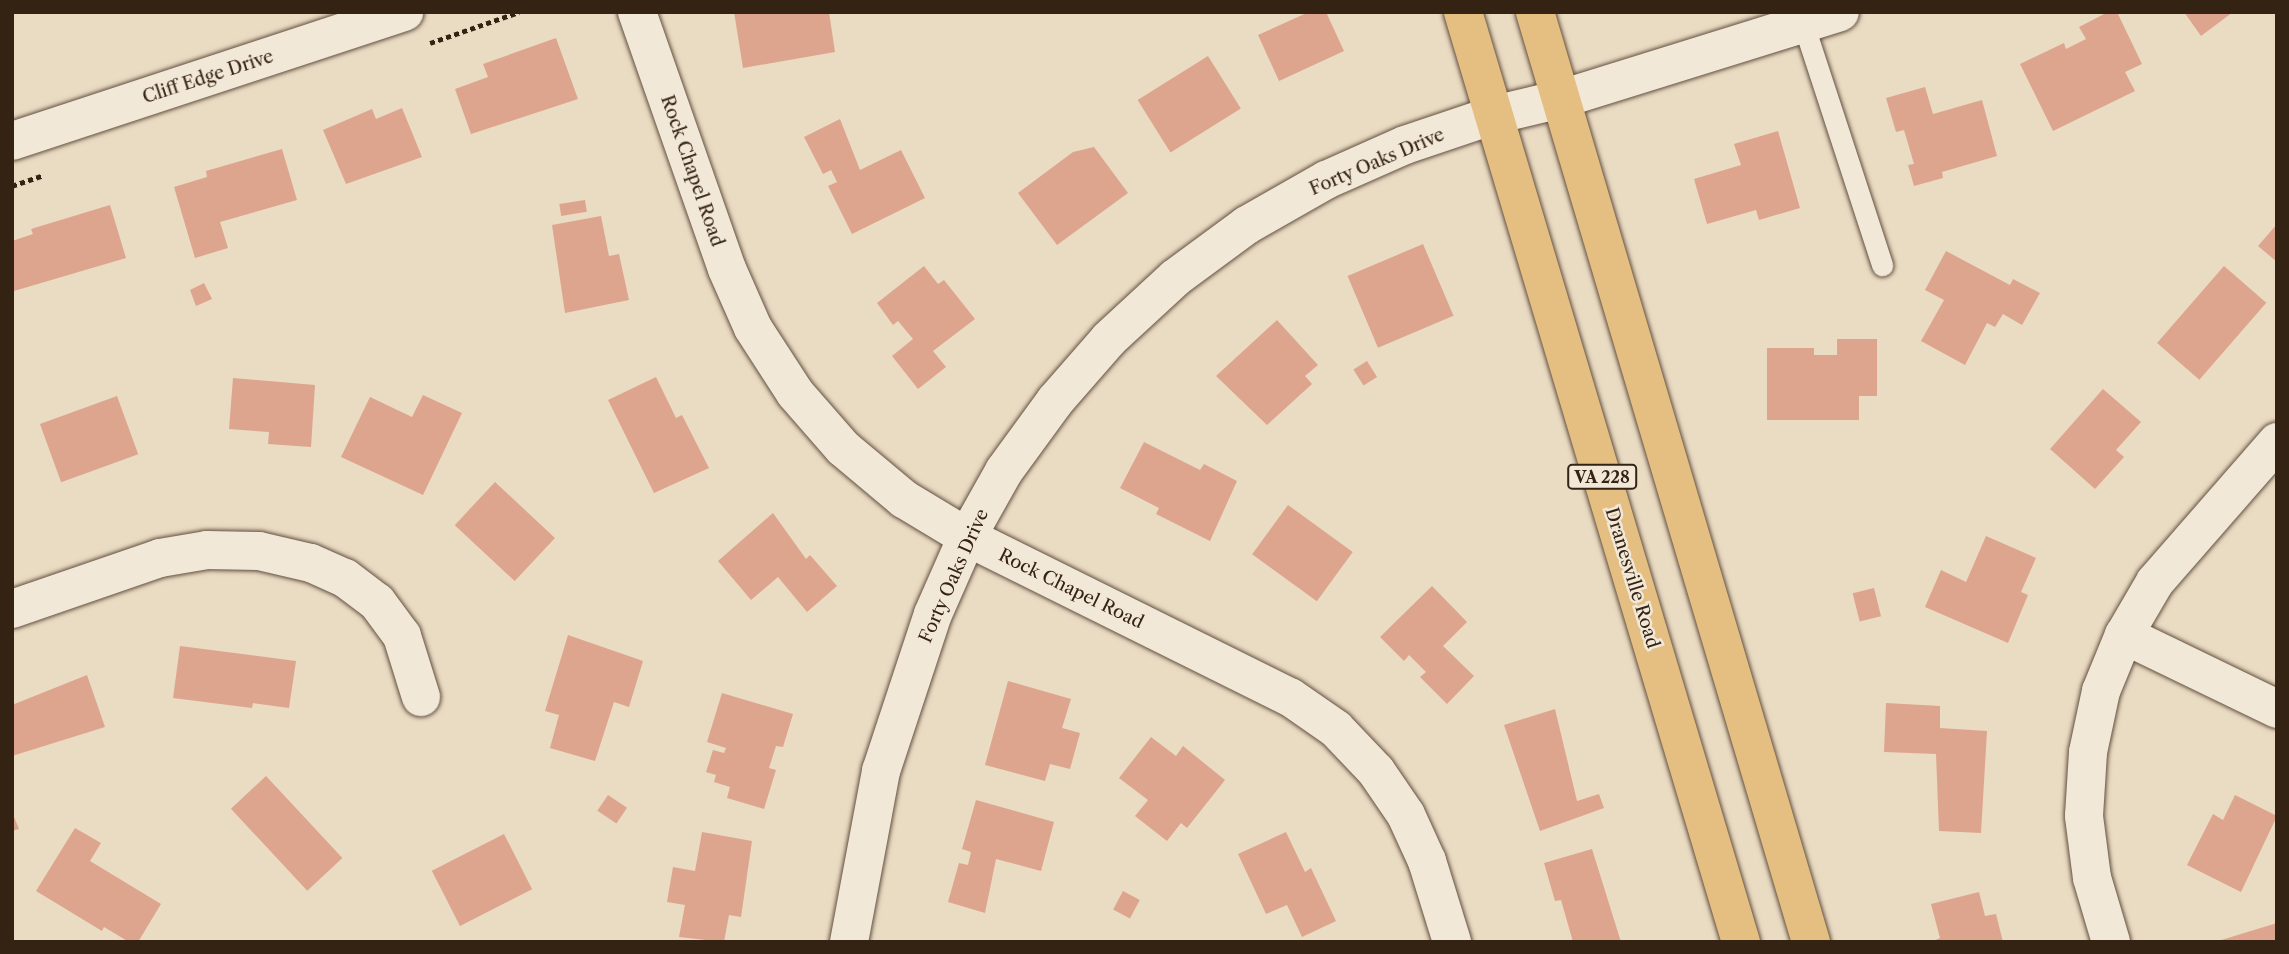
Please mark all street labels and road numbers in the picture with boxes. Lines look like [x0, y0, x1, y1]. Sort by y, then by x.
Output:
street label: Cliff Edge Drive [140, 46, 276, 108]
street label: Rock Chapel Road [656, 92, 728, 250]
street label: Forty Oaks Drive [1306, 124, 1448, 200]
road number: VA 228 [1565, 464, 1639, 490]
street label: Forty Oaks Drive [915, 505, 993, 647]
street label: Dranesville Road [1600, 505, 1664, 651]
street label: Rock Chapel Road [995, 544, 1147, 634]

